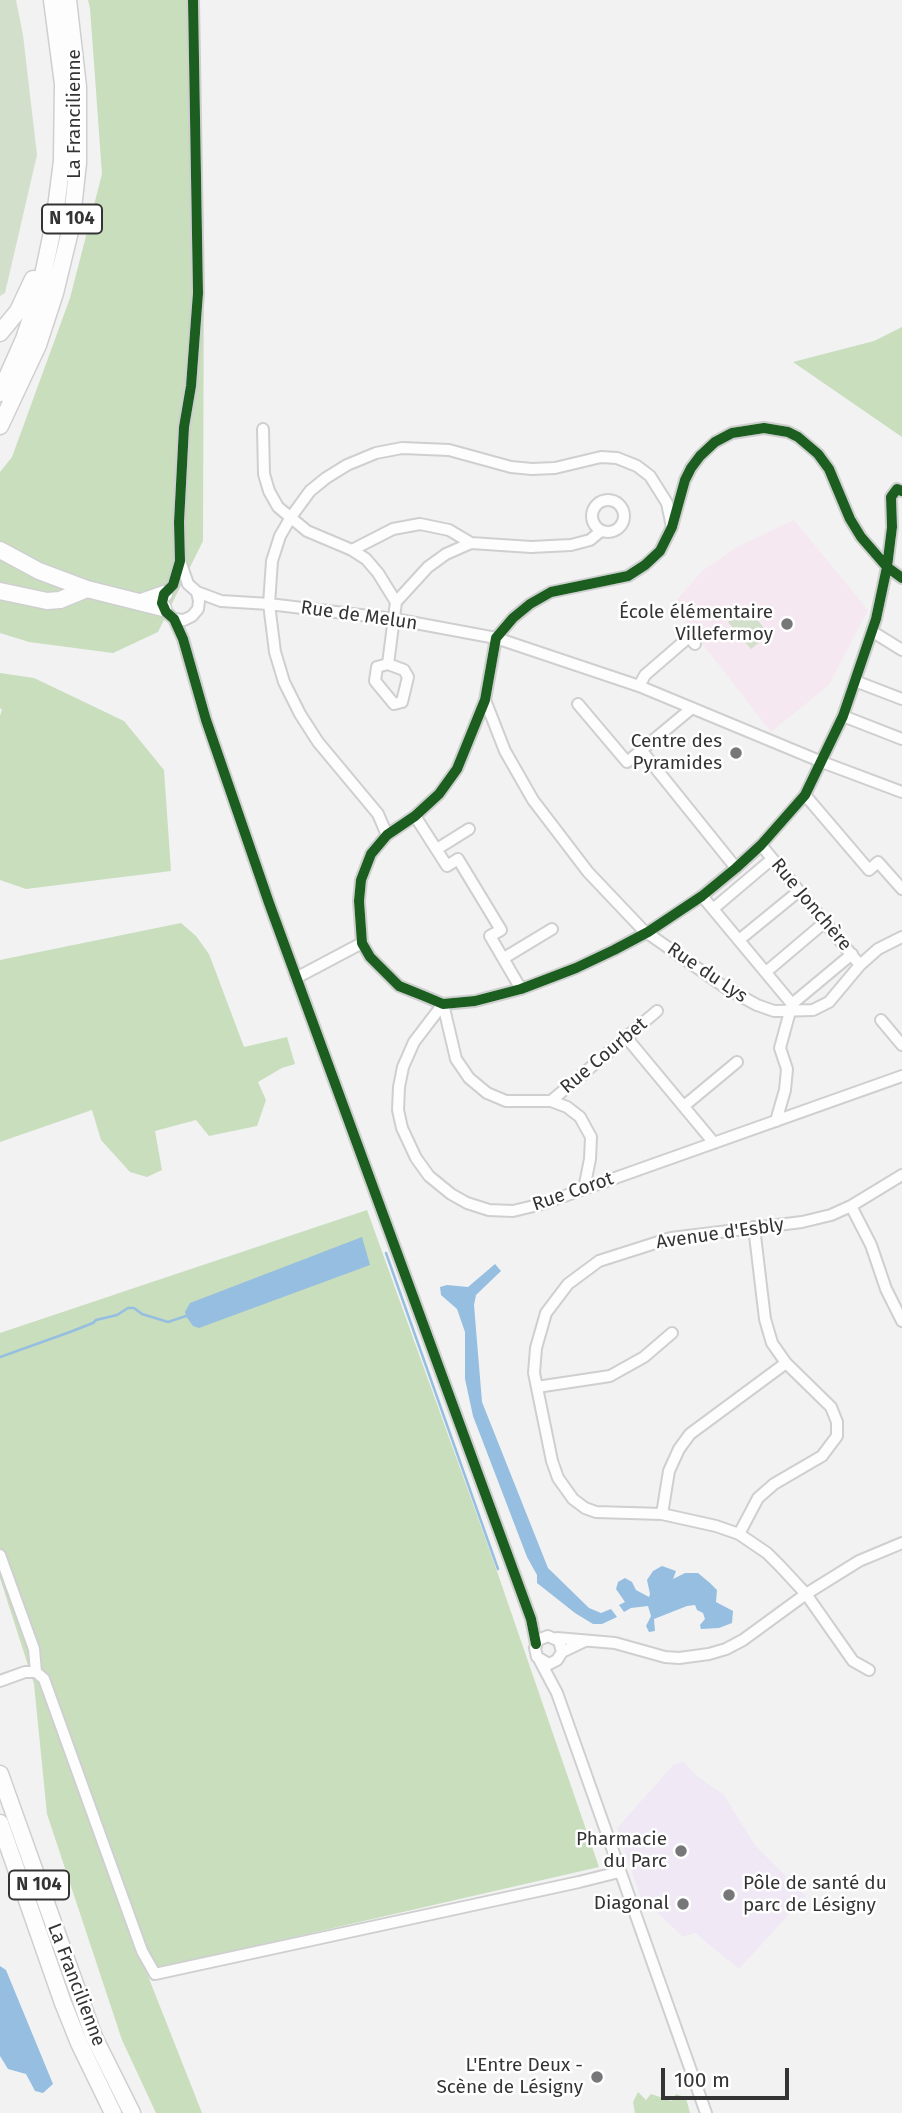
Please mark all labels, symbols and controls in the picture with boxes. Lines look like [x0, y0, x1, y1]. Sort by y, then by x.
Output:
street label: La Francilienne [64, 49, 86, 179]
road number: N 104 [42, 204, 102, 233]
street label: Rue de Melun [299, 597, 419, 635]
place label: École élémentaire Villefermoy [619, 602, 773, 646]
marker: École élémentaire Villefermoy [779, 616, 795, 632]
place label: Centre des Pyramides [631, 731, 722, 775]
marker: Centre des Pyramides [728, 745, 744, 761]
street label: Rue Jonchère [766, 854, 856, 956]
street label: Rue du Lys [663, 938, 751, 1008]
street label: Rue Courbet [556, 1013, 652, 1099]
street label: Rue Corot [530, 1168, 616, 1216]
street label: Avenue d'Esbly [655, 1214, 785, 1254]
place label: Pharmacie du Parc [576, 1829, 667, 1873]
marker: Pharmacie du Parc [673, 1843, 689, 1859]
road number: N 104 [9, 1870, 69, 1899]
place label: Pôle de santé du parc de Lésigny [743, 1873, 887, 1917]
marker: Pôle de santé du parc de Lésigny [721, 1887, 737, 1903]
place label: Diagonal [594, 1893, 669, 1915]
marker: Diagonal [675, 1896, 691, 1912]
street label: La Francilienne [42, 1920, 110, 2050]
scale bar [664, 2054, 792, 2098]
place label: L'Entre Deux - Scène de Lésigny [437, 2055, 583, 2099]
text: 100 m [674, 2067, 730, 2093]
marker: L'Entre Deux - Scène de Lésigny [589, 2069, 605, 2085]

